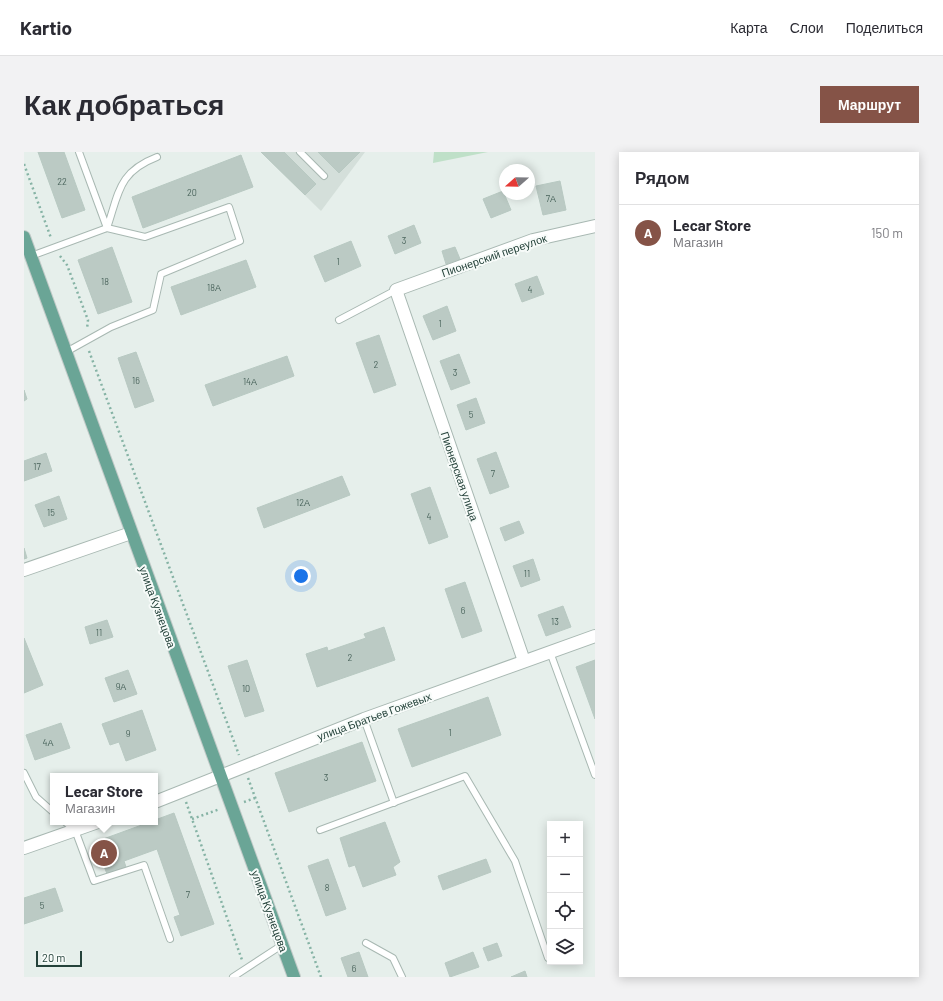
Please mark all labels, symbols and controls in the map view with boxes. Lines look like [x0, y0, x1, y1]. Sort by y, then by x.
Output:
text: Kartio [20, 16, 72, 39]
text: Карта [730, 19, 768, 36]
text: Слои [790, 19, 824, 36]
text: Поделиться [846, 19, 923, 36]
button: Маршрут [820, 86, 919, 123]
text: Как добраться [24, 87, 224, 121]
north arrow [499, 164, 535, 200]
text: Рядом [635, 167, 690, 187]
house number: 22 [57, 176, 67, 187]
house number: 20 [187, 187, 197, 198]
house number: 7А [546, 193, 556, 204]
text: Lecar Store [673, 216, 751, 234]
text: A [644, 225, 652, 241]
text: 150 m [871, 225, 903, 241]
street label: Пионерский переулок [440, 231, 548, 279]
text: Магазин [673, 234, 723, 250]
house number: 3 [402, 235, 407, 246]
house number: 1 [336, 256, 340, 267]
house number: 18 [101, 276, 109, 287]
house number: 18А [207, 282, 221, 293]
house number: 4 [528, 284, 533, 295]
house number: 1 [438, 318, 442, 329]
house number: 2 [374, 359, 379, 370]
house number: 3 [453, 367, 458, 378]
house number: 16 [132, 375, 140, 386]
house number: 14А [243, 376, 257, 387]
house number: 5 [469, 409, 474, 420]
street label: Пионерская улица [439, 430, 482, 523]
house number: 17 [33, 461, 41, 472]
house number: 7 [491, 468, 496, 479]
house number: 12А [296, 497, 310, 508]
house number: 15 [47, 507, 55, 518]
house number: 4 [427, 511, 432, 522]
street label: улица Кузнецова [137, 565, 179, 650]
your location [291, 566, 311, 586]
house number: 11 [524, 568, 530, 579]
house number: 6 [461, 605, 466, 616]
house number: 13 [551, 616, 559, 627]
house number: 11 [96, 627, 102, 638]
house number: 2 [348, 652, 353, 663]
house number: 9А [116, 681, 126, 692]
house number: 10 [242, 683, 250, 694]
street label: улица Братьев Гожевых [315, 689, 433, 743]
house number: 1 [448, 727, 452, 738]
house number: 9 [126, 728, 131, 739]
house number: 4А [43, 737, 53, 748]
house number: 3 [324, 772, 329, 783]
popup [50, 773, 158, 825]
text: Lecar Store [65, 782, 143, 800]
text: Магазин [65, 800, 115, 816]
map controls [547, 821, 583, 965]
button: + [547, 821, 583, 857]
pin: A [91, 838, 117, 868]
button: − [547, 857, 583, 893]
street label: улица Кузнецова [249, 869, 291, 954]
house number: 8 [325, 882, 330, 893]
house number: 7 [186, 889, 191, 900]
button: locate [547, 893, 583, 929]
house number: 5 [40, 900, 45, 911]
button: layers [547, 929, 583, 965]
scale bar [36, 949, 82, 968]
text: 20 m [42, 951, 65, 964]
house number: 6 [352, 963, 357, 974]

